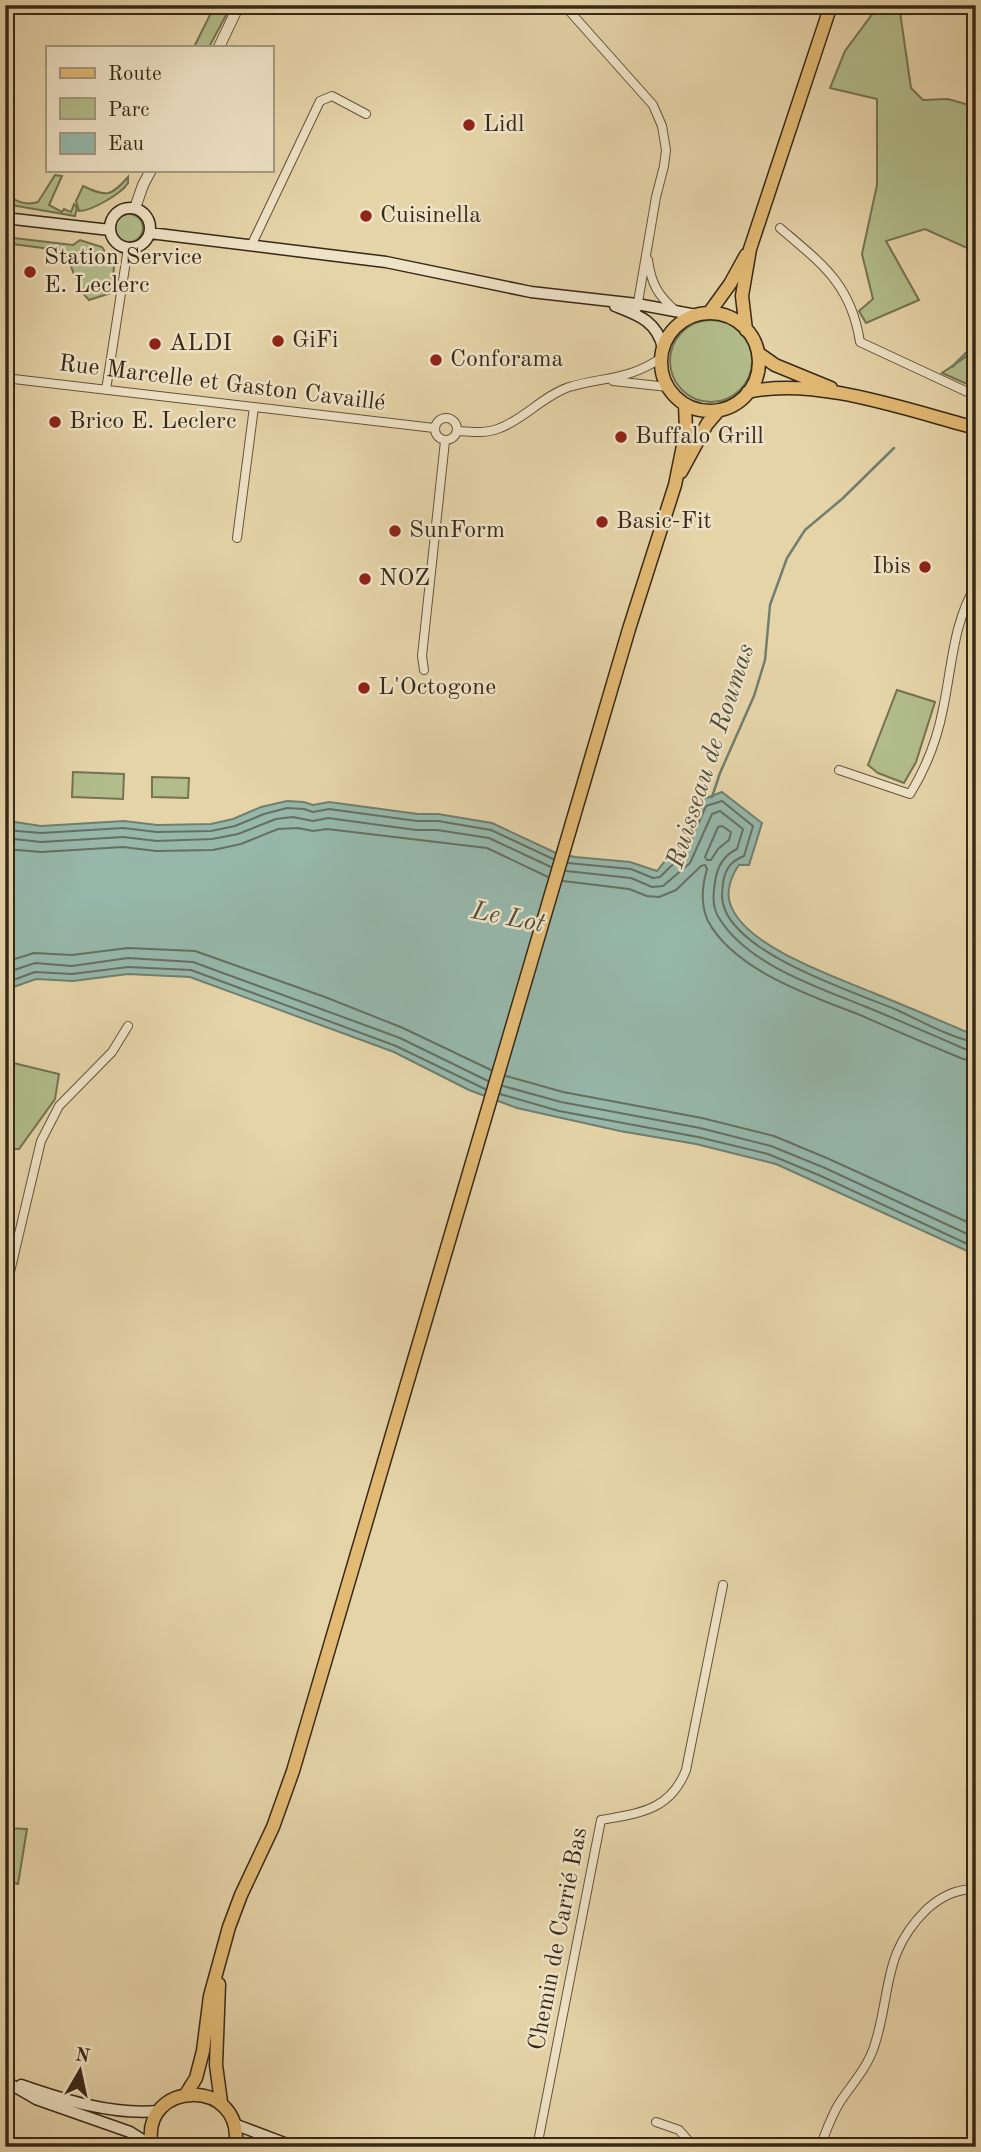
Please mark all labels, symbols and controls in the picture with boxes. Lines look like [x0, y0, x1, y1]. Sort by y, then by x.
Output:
legend [46, 46, 273, 172]
text: Route [108, 64, 162, 85]
text: Parc [108, 100, 150, 121]
place label: Lidl [483, 113, 525, 137]
marker: Lidl [461, 117, 477, 133]
text: Eau [108, 134, 144, 155]
place label: Cuisinella [380, 204, 481, 228]
marker: Cuisinella [358, 208, 374, 224]
place label: Station Service E. Leclerc [44, 246, 202, 298]
marker: Station Service E. Leclerc [22, 264, 38, 280]
place label: GiFi [292, 329, 338, 353]
place label: ALDI [169, 332, 232, 356]
marker: GiFi [270, 333, 286, 349]
marker: ALDI [147, 336, 163, 352]
place label: Conforama [450, 348, 564, 372]
street label: Rue Marcelle et Gaston Cavaillé [57, 352, 387, 416]
marker: Conforama [428, 352, 444, 368]
place label: Brico E. Leclerc [69, 410, 236, 434]
marker: Brico E. Leclerc [47, 414, 63, 430]
place label: Buffalo Grill [635, 425, 764, 449]
marker: Buffalo Grill [613, 429, 629, 445]
place label: Basic-Fit [616, 510, 712, 534]
marker: Basic-Fit [594, 514, 610, 530]
place label: SunForm [409, 519, 505, 543]
marker: SunForm [387, 523, 403, 539]
place label: Ibis [872, 555, 911, 579]
marker: Ibis [917, 559, 933, 575]
place label: NOZ [379, 567, 430, 591]
marker: NOZ [357, 571, 373, 587]
water label: Ruisseau de Roumas [662, 641, 760, 872]
place label: L'Octogone [378, 676, 496, 700]
marker: L'Octogone [356, 680, 372, 696]
water label: Le Lot [468, 898, 547, 938]
street label: Chemin de Carrié Bas [526, 1826, 592, 2052]
north arrow [46, 2036, 116, 2106]
text: N [74, 2046, 91, 2067]

